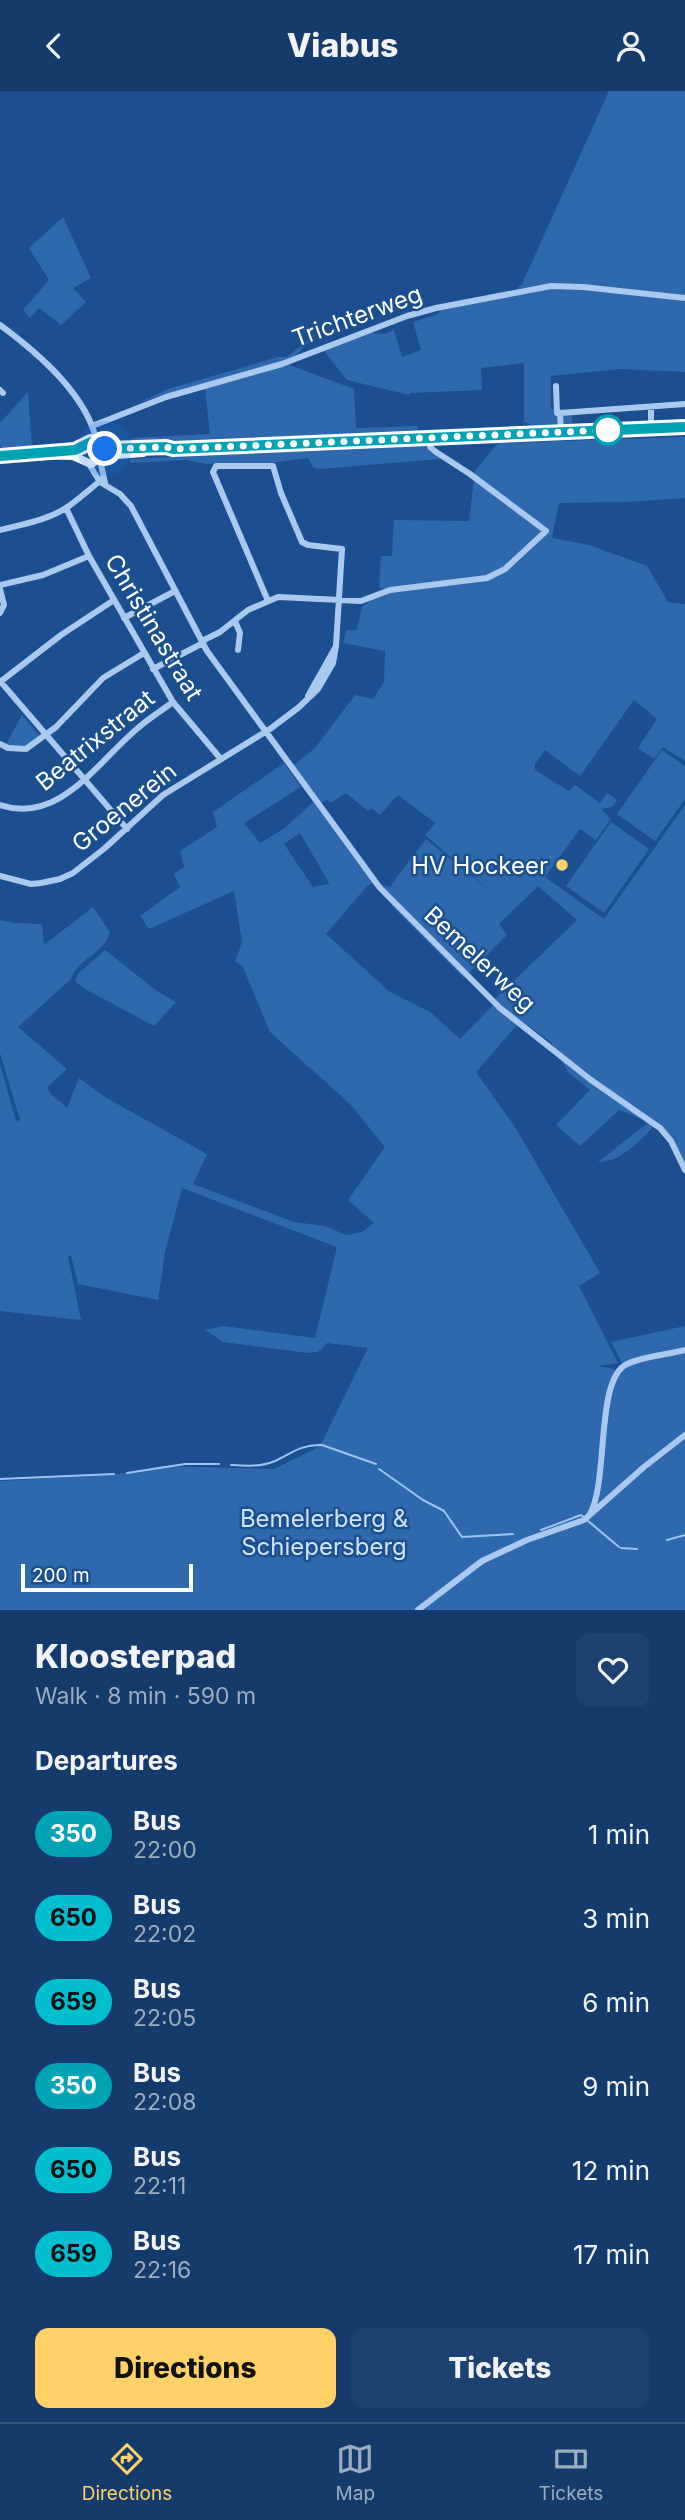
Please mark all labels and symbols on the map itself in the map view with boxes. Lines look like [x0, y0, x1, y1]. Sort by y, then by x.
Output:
street label: Trichterweg [288, 279, 426, 353]
unlabelled marker [593, 415, 623, 445]
your location [87, 431, 122, 466]
street label: Christinastraat [99, 549, 209, 705]
street label: Beatrixstraat [30, 683, 160, 797]
street label: Groenerein [66, 756, 182, 858]
place label: HV Hockeer [411, 851, 548, 880]
marker: HV Hockeer [554, 857, 570, 873]
street label: Bemelerweg [418, 900, 542, 1018]
park label: Bemelerberg & Schiepersberg [240, 1504, 409, 1561]
scale bar [21, 1561, 192, 1593]

